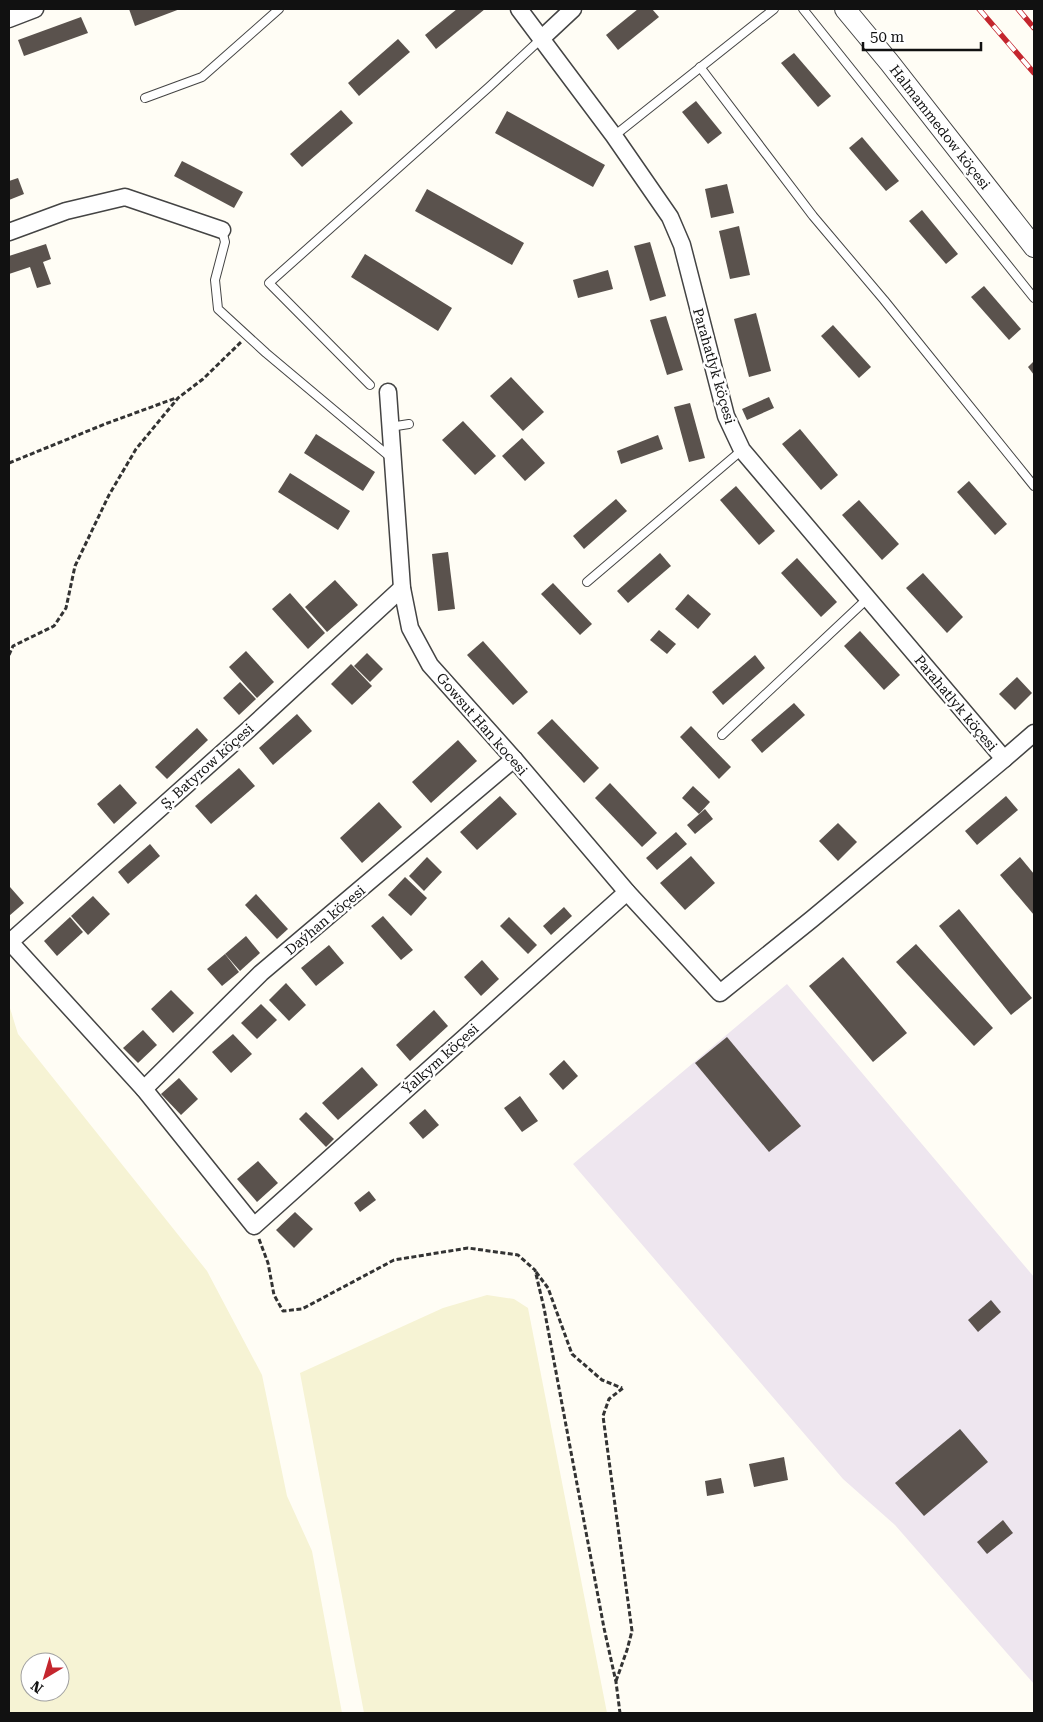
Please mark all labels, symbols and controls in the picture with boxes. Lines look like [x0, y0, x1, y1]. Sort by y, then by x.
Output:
scale bar [863, 20, 980, 52]
text: 50 m [870, 28, 905, 46]
street label: Halmammedow köçesi [887, 62, 994, 193]
street label: Parahatlyk köçesi [690, 306, 738, 426]
street label: Parahatlyk köçesi [911, 652, 1001, 754]
street label: Gowsut Han kocesi [433, 670, 531, 779]
street label: Ş. Batyrow köçesi [158, 720, 257, 812]
street label: Daýhan köçesi [282, 882, 369, 958]
street label: Ýalkym köçesi [398, 1020, 482, 1098]
north arrow [20, 1652, 70, 1702]
text: N [28, 1677, 46, 1697]

